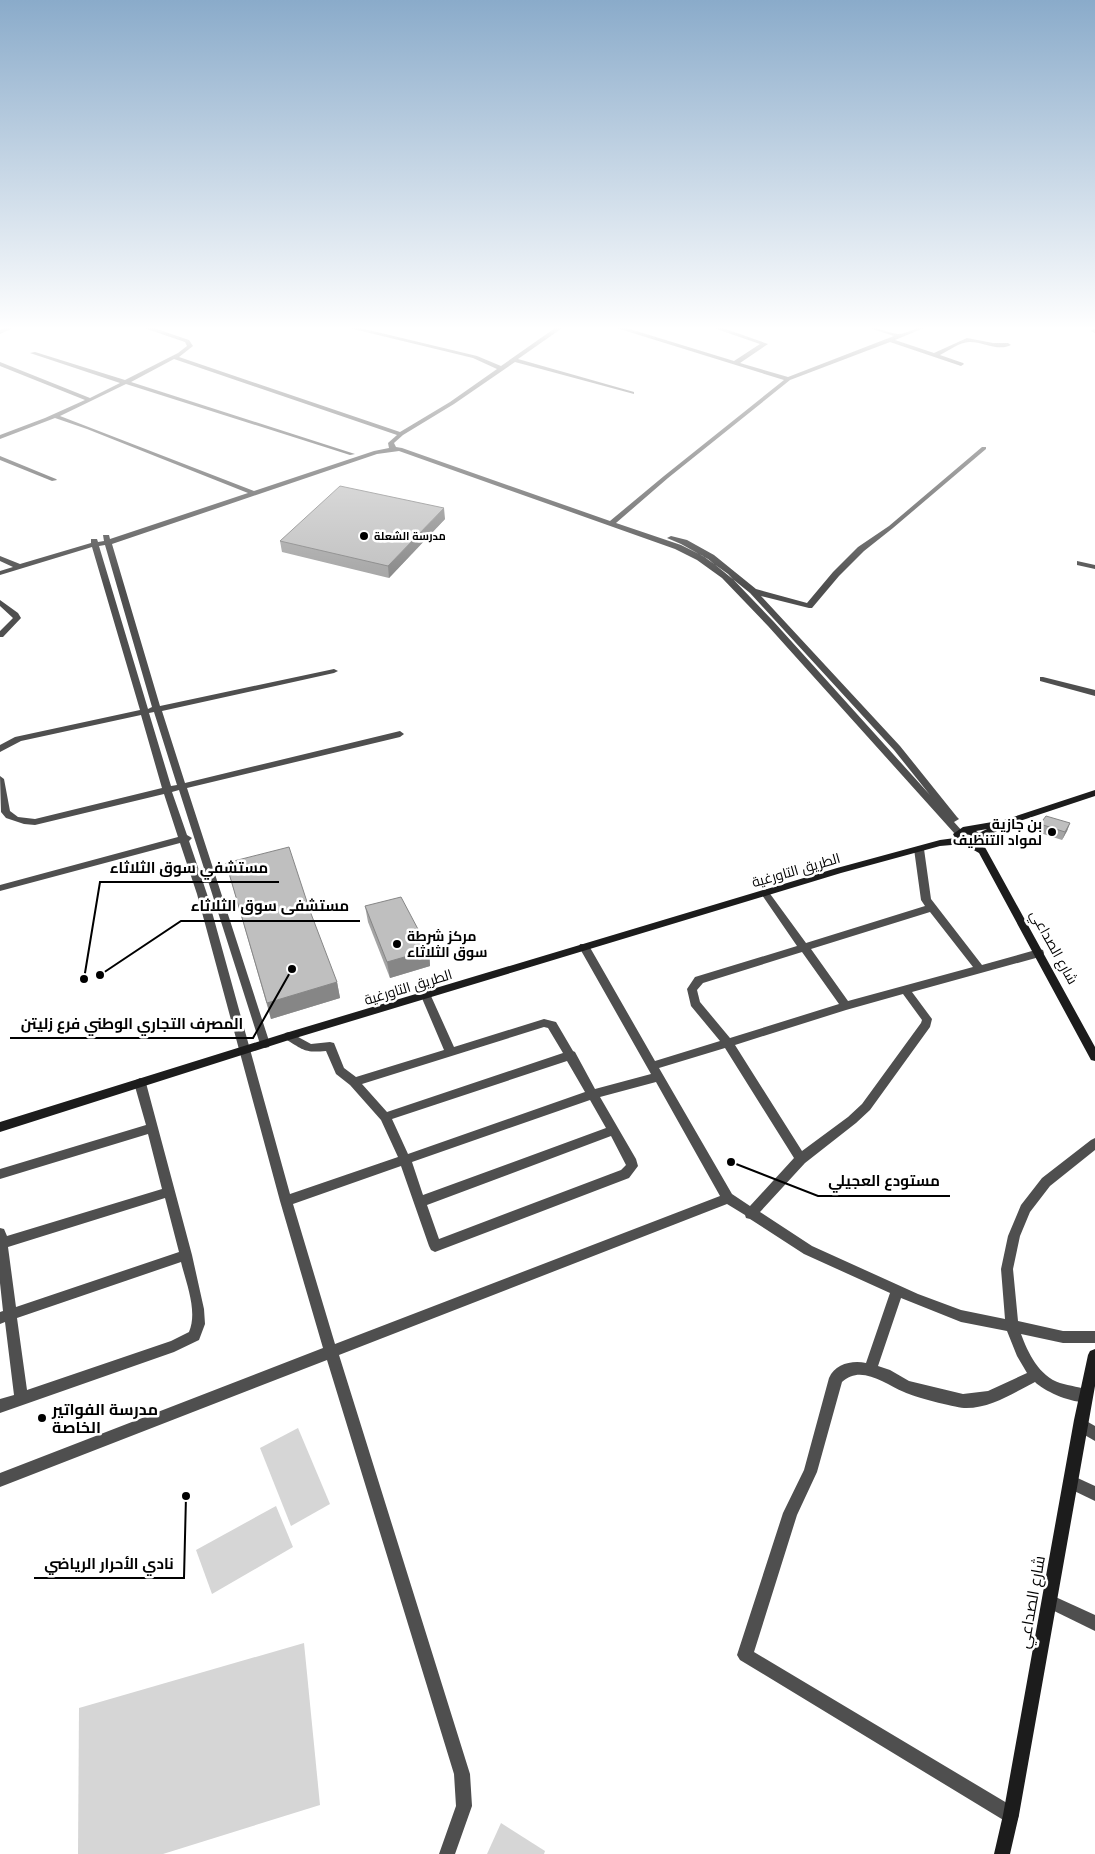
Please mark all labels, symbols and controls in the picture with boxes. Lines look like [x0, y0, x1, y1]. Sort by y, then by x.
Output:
place label: مدرسة الشعلة [374, 529, 446, 543]
marker: مدرسة الشعلة [358, 530, 370, 542]
place label: بن جازية لمواد التنظيف [953, 815, 1042, 849]
marker: بن جازية لمواد التنظيف [1046, 826, 1058, 838]
street label: الطريق التاورغية [750, 849, 842, 891]
callout: مستشفي سوق الثلاثاء [100, 852, 279, 882]
text: مستشفي سوق الثلاثاء [110, 858, 268, 880]
callout: مستشفى سوق الثلاثاء [181, 891, 360, 921]
text: مستشفى سوق الثلاثاء [191, 896, 349, 915]
street label: شارع الصداعي [1024, 907, 1082, 989]
place label: مركز شرطة سوق الثلاثاء [407, 927, 487, 961]
marker: مركز شرطة سوق الثلاثاء [391, 938, 403, 950]
street label: الطريق التاورغية [362, 965, 454, 1009]
callout: المصرف التجاري الوطني فرع زليتن [10, 1008, 253, 1038]
text: المصرف التجاري الوطني فرع زليتن [21, 1014, 243, 1036]
callout: مستودع العجيلي [818, 1166, 950, 1196]
text: مستودع العجيلي [828, 1171, 940, 1193]
place label: مدرسة الفواتير الخاصة [51, 1399, 158, 1437]
marker: مدرسة الفواتير الخاصة [36, 1412, 48, 1424]
callout: نادي الأحرار الرياضي [34, 1548, 184, 1578]
text: نادي الأحرار الرياضي [44, 1554, 174, 1576]
street label: شارع الصداعي [1013, 1554, 1053, 1651]

